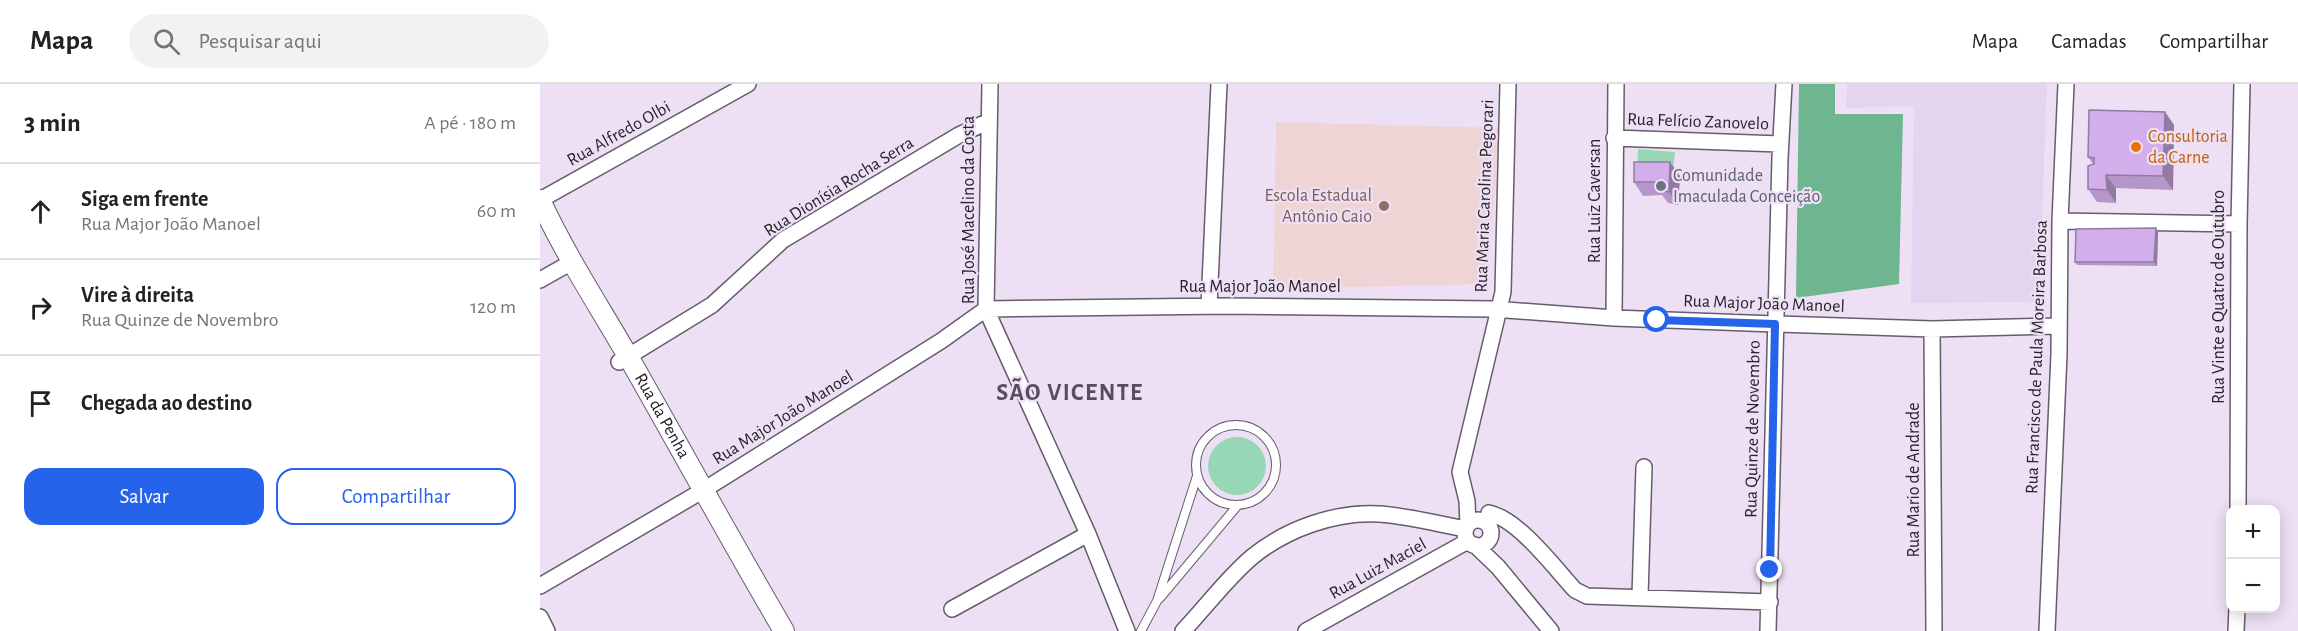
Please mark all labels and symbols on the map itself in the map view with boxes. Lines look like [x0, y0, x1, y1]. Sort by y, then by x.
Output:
street label: Rua Alfredo Olbi [564, 98, 674, 170]
street label: Rua Maria Carolina Pegorari [1473, 99, 1497, 293]
street label: Rua Felício Zanovelo [1627, 111, 1769, 133]
street label: Rua José Macelino da Costa [960, 116, 978, 304]
place label: Consultoria da Carne [2148, 128, 2228, 167]
street label: Rua Dionísia Rocha Serra [761, 134, 917, 240]
street label: Rua Luiz Caversan [1586, 139, 1604, 263]
marker: Consultoria da Carne [2129, 140, 2143, 154]
place label: Comunidade Imaculada Conceição [1673, 167, 1820, 206]
marker: Comunidade Imaculada Conceição [1654, 179, 1668, 193]
place label: Escola Estadual Antônio Caio [1265, 187, 1372, 226]
street label: Rua Vinte e Quatro de Outubro [2210, 190, 2228, 404]
marker: Escola Estadual Antônio Caio [1377, 199, 1391, 213]
street label: Rua Francisco de Paula Moreira Barbosa [2023, 220, 2051, 494]
street label: Rua Major João Manoel [1179, 278, 1341, 296]
street label: Rua Major João Manoel [1683, 292, 1845, 316]
route start [1643, 306, 1669, 332]
street label: Rua Quinze de Novembro [1742, 340, 1764, 518]
street label: Rua Major João Manoel [710, 367, 856, 469]
street label: Rua da Penha [631, 370, 693, 462]
district label: SÃO VICENTE [996, 377, 1144, 405]
street label: Rua Mario de Andrade [1905, 402, 1923, 558]
street label: Rua Luiz Maciel [1326, 535, 1430, 603]
route end [1756, 556, 1782, 582]

